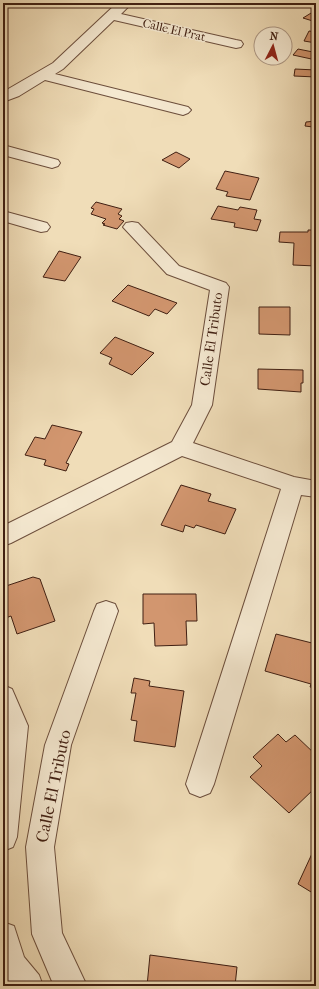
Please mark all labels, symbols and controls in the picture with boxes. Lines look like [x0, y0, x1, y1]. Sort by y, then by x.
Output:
street label: Calle El Prat [141, 16, 207, 44]
north arrow [253, 26, 293, 66]
text: N [269, 30, 279, 44]
street label: Calle El Tributo [196, 291, 226, 387]
street label: Calle El Tributo [31, 727, 75, 844]

